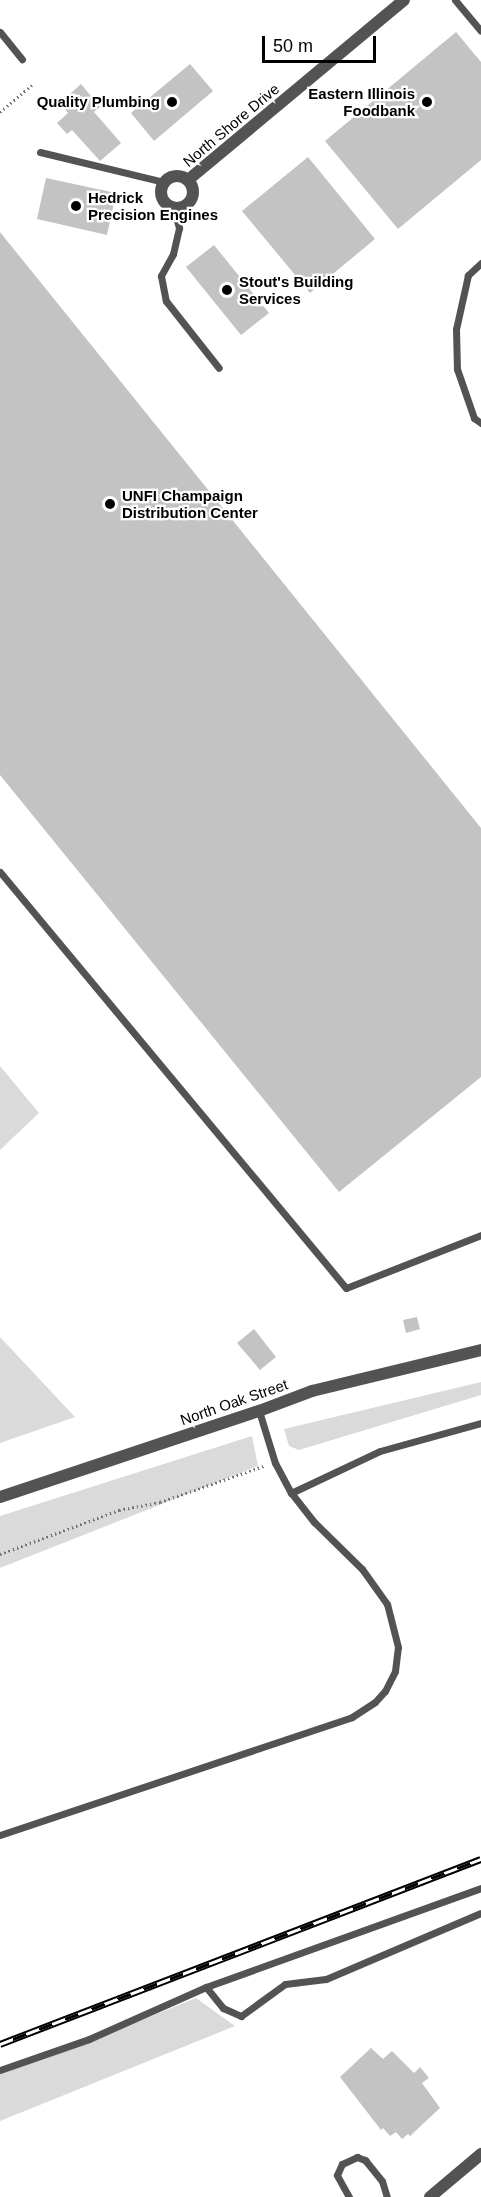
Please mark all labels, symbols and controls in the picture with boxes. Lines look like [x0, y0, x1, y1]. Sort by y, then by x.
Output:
scale bar [265, 24, 379, 62]
text: 50 m [273, 36, 313, 56]
street label: North Shore Drive [179, 80, 283, 170]
place label: Eastern Illinois Foodbank [308, 84, 415, 119]
place label: Quality Plumbing [37, 93, 160, 111]
marker: Quality Plumbing [165, 95, 179, 109]
marker: Eastern Illinois Foodbank [420, 95, 434, 109]
place label: Hedrick Precision Engines [88, 188, 218, 223]
marker: Hedrick Precision Engines [69, 199, 83, 213]
place label: Stout's Building Services [239, 272, 353, 307]
marker: Stout's Building Services [220, 283, 234, 297]
place label: UNFI Champaign Distribution Center [122, 486, 258, 521]
marker: UNFI Champaign Distribution Center [103, 497, 117, 511]
street label: North Oak Street [178, 1375, 290, 1429]

